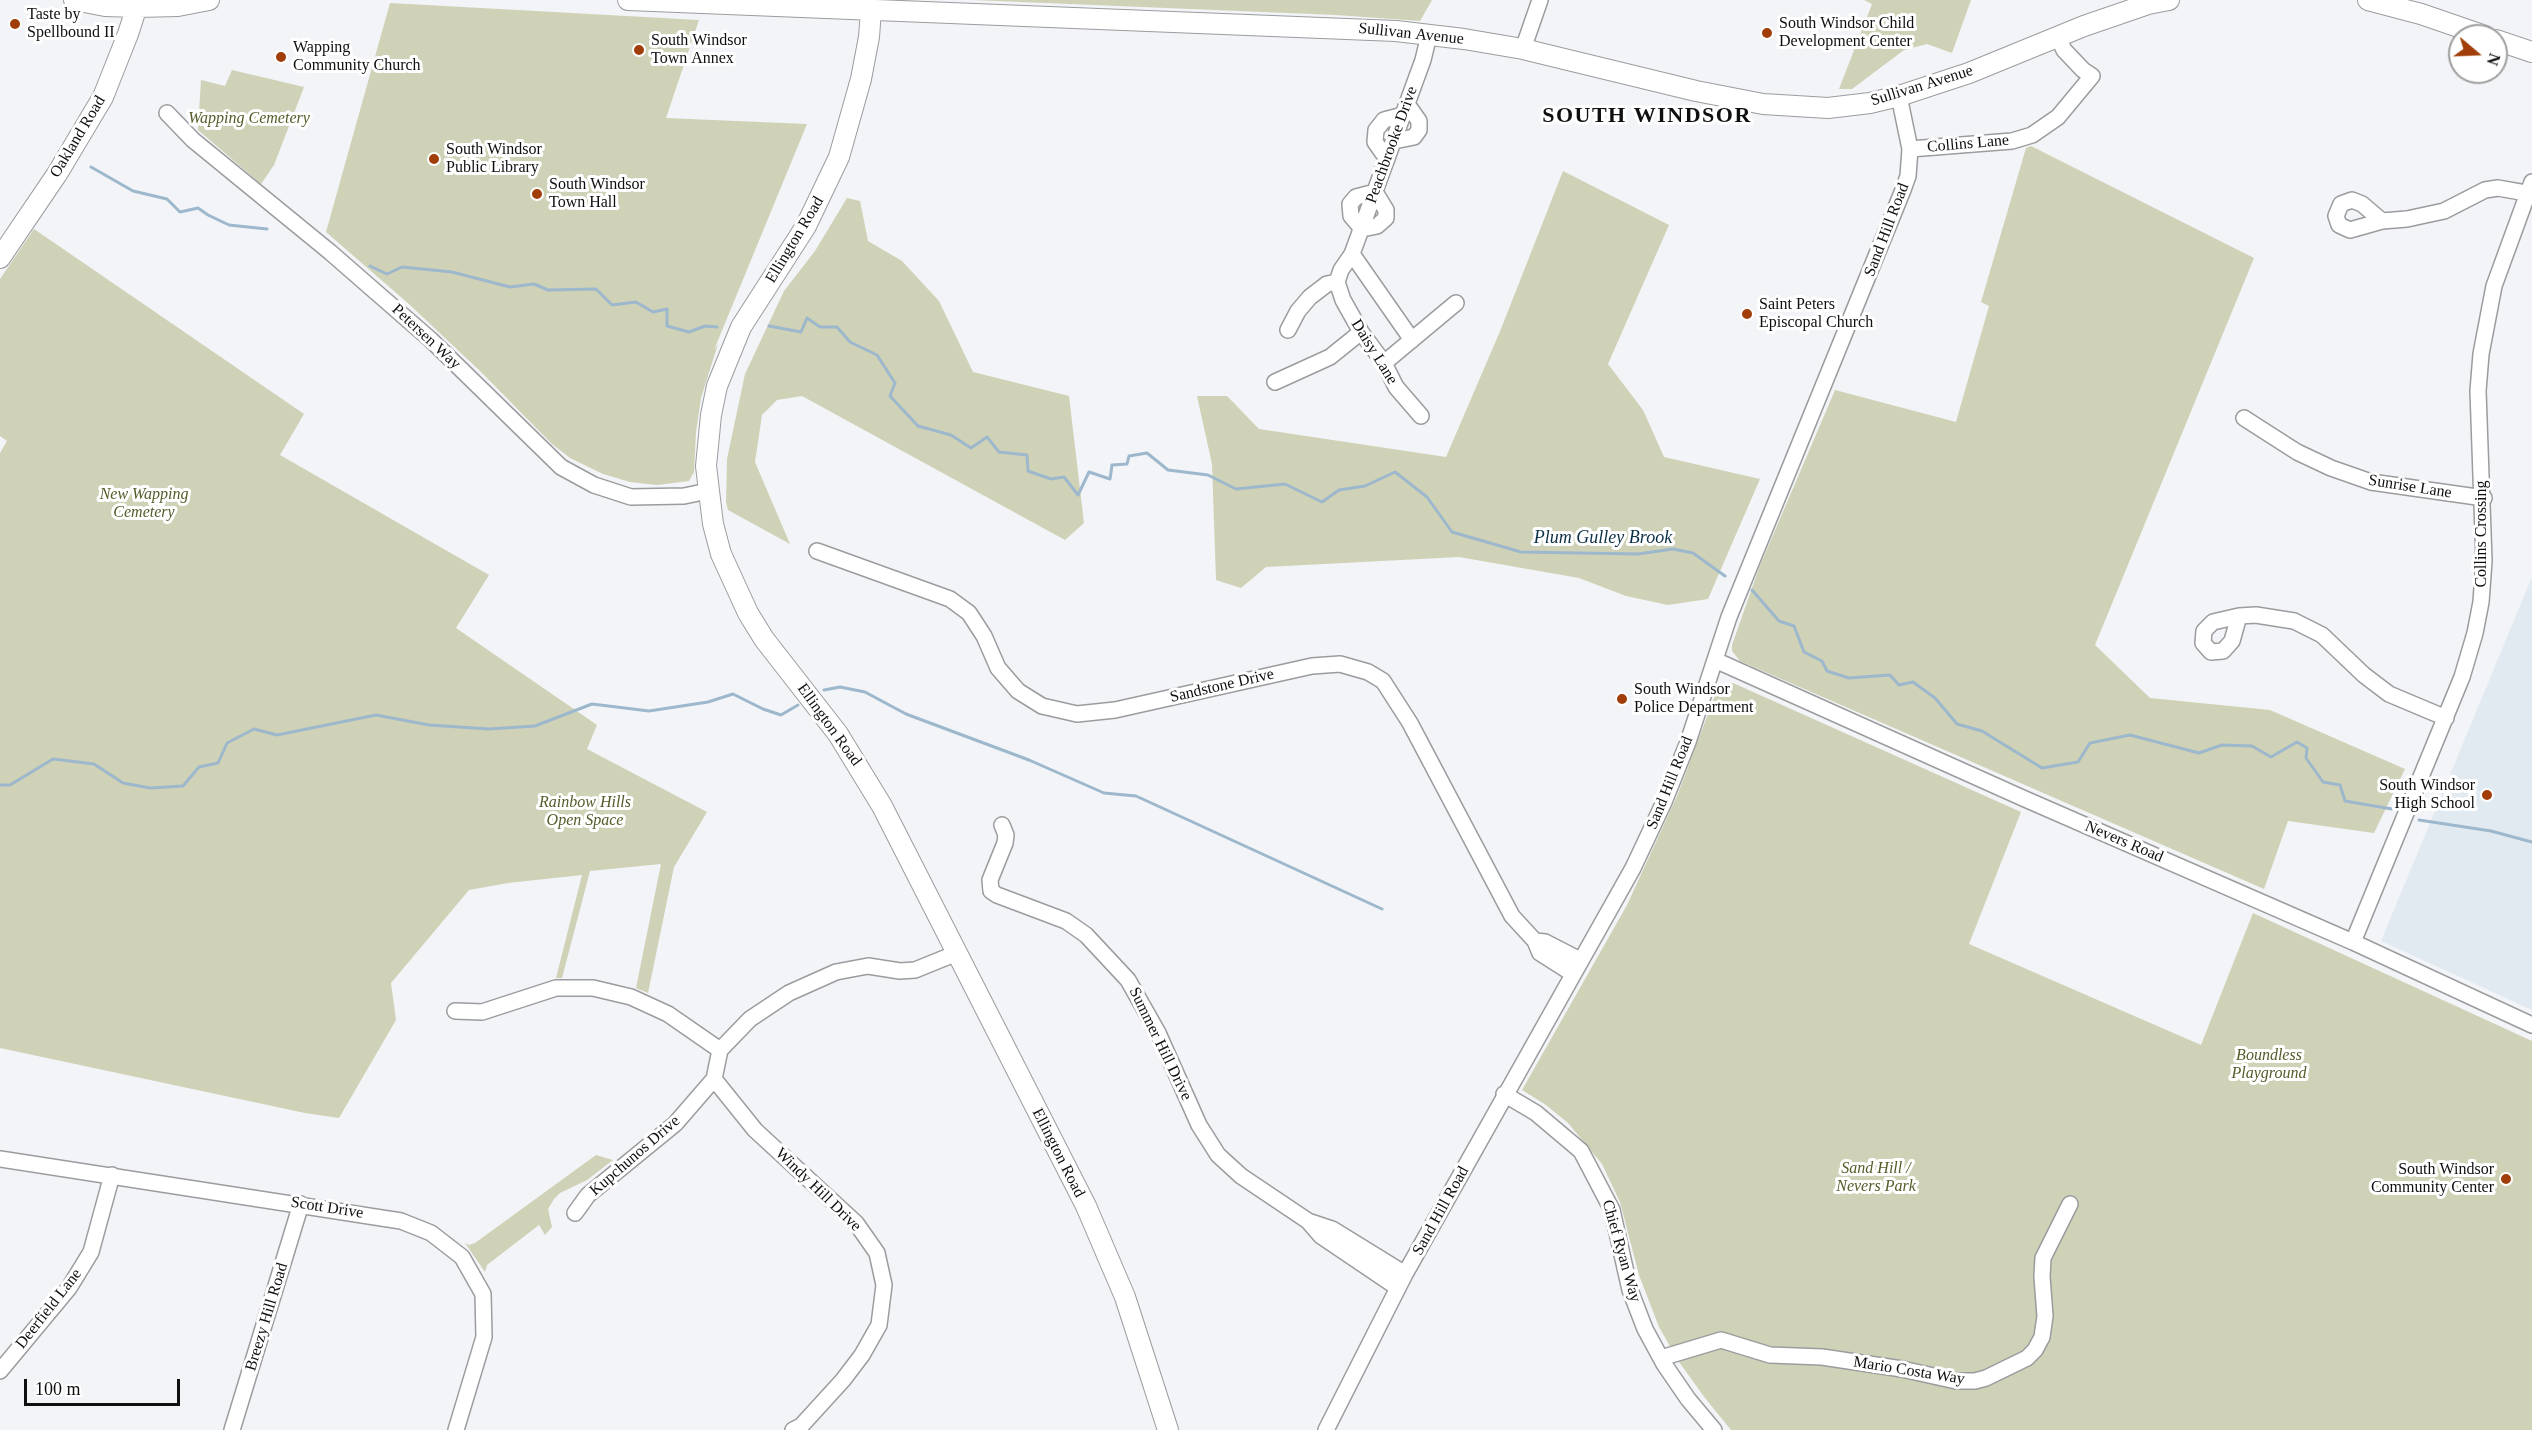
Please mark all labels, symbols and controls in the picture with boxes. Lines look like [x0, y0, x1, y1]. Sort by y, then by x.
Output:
place label: Taste by Spellbound II [27, 5, 115, 43]
place label: South Windsor Child Development Center [1779, 14, 1914, 52]
marker: Taste by Spellbound II [8, 17, 22, 31]
street label: Sullivan Avenue [1357, 19, 1465, 49]
north arrow [2448, 24, 2508, 84]
marker: South Windsor Child Development Center [1760, 26, 1774, 40]
place label: South Windsor Town Annex [651, 31, 747, 69]
place label: Wapping Community Church [293, 38, 421, 76]
marker: South Windsor Town Annex [632, 43, 646, 57]
marker: Wapping Community Church [274, 50, 288, 64]
text: N [2484, 51, 2504, 68]
street label: Sullivan Avenue [1869, 61, 1975, 111]
street label: Peachbrooke Drive [1362, 84, 1422, 206]
street label: Oakland Road [46, 93, 110, 181]
district label: SOUTH WINDSOR [1542, 103, 1752, 129]
park label: Wapping Cemetery [188, 109, 310, 129]
street label: Collins Lane [1926, 131, 2010, 157]
place label: South Windsor Public Library [446, 140, 542, 178]
marker: South Windsor Public Library [427, 152, 441, 166]
place label: South Windsor Town Hall [549, 175, 645, 213]
street label: Sand Hill Road [1860, 181, 1914, 279]
marker: South Windsor Town Hall [530, 187, 544, 201]
street label: Ellington Road [762, 193, 828, 287]
place label: Saint Peters Episcopal Church [1759, 295, 1873, 333]
street label: Petersen Way [388, 300, 464, 374]
marker: Saint Peters Episcopal Church [1740, 307, 1754, 321]
street label: Daisy Lane [1346, 316, 1402, 388]
street label: Sunrise Lane [2367, 471, 2453, 503]
street label: Collins Crossing [2472, 480, 2492, 588]
park label: New Wapping Cemetery [100, 485, 188, 523]
water label: Plum Gulley Brook [1534, 527, 1672, 549]
street label: Sandstone Drive [1168, 665, 1276, 707]
street label: Ellington Road [793, 680, 865, 770]
place label: South Windsor Police Department [1634, 680, 1754, 718]
marker: South Windsor Police Department [1615, 692, 1629, 706]
street label: Sand Hill Road [1643, 734, 1697, 832]
place label: South Windsor High School [2379, 776, 2475, 814]
marker: South Windsor High School [2480, 788, 2494, 802]
park label: Rainbow Hills Open Space [539, 793, 631, 831]
street label: Nevers Road [2082, 817, 2166, 867]
street label: Summer Hill Drive [1124, 984, 1196, 1104]
park label: Boundless Playground [2232, 1046, 2306, 1084]
street label: Ellington Road [1027, 1105, 1089, 1201]
street label: Kupchunos Drive [586, 1112, 684, 1200]
street label: Windy Hill Drive [771, 1144, 865, 1236]
park label: Sand Hill / Nevers Park [1836, 1159, 1916, 1197]
place label: South Windsor Community Center [2371, 1160, 2494, 1198]
street label: Sand Hill Road [1409, 1163, 1473, 1259]
marker: South Windsor Community Center [2499, 1172, 2513, 1186]
street label: Scott Drive [289, 1193, 365, 1223]
street label: Chief Ryan Way [1597, 1198, 1645, 1304]
street label: Breezy Hill Road [241, 1261, 293, 1373]
street label: Deerfield Lane [12, 1265, 86, 1353]
street label: Mario Costa Way [1852, 1353, 1966, 1389]
scale bar [27, 1367, 183, 1405]
text: 100 m [35, 1379, 81, 1399]

